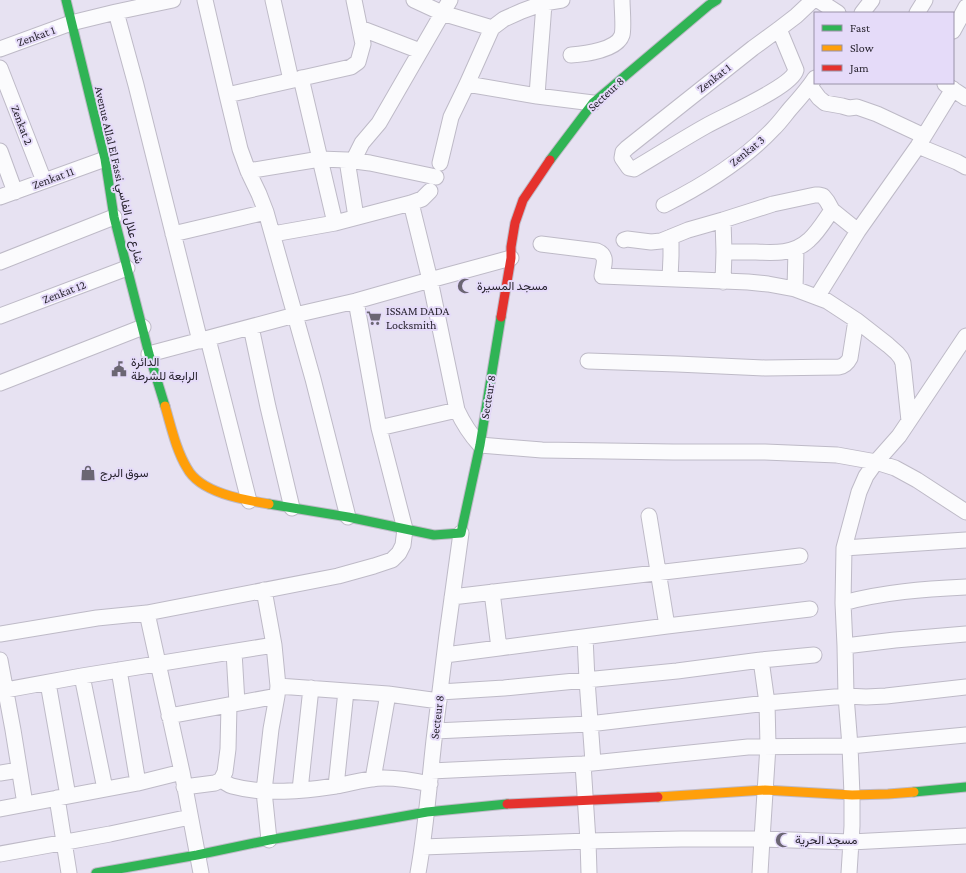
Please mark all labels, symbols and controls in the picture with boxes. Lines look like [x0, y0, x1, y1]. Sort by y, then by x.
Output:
legend [814, 12, 954, 84]
text: Fast [850, 21, 871, 35]
street label: Zenkat 1 [15, 23, 57, 49]
text: Slow [850, 41, 874, 55]
street label: Zenkat 1 [694, 60, 734, 96]
text: Jam [849, 61, 869, 75]
street label: Secteur 8 [585, 74, 627, 114]
street label: Avenue Allal El Fassi شارع علال الفاسي [89, 85, 146, 266]
street label: Zenkat 2 [8, 103, 36, 147]
street label: Zenkat 3 [727, 132, 768, 169]
street label: Zenkat 11 [30, 164, 76, 192]
street label: Zenkat 12 [40, 277, 88, 307]
mosque icon: مسجد المسيرة [456, 277, 474, 295]
place label: مسجد المسيرة [477, 279, 548, 294]
place label: ISSAM DADA Locksmith [386, 304, 450, 332]
supermarket icon: ISSAM DADA Locksmith [365, 309, 383, 327]
place label: الدائرة الرابعة للشرطة [131, 355, 198, 384]
public building icon: الدائرة الرابعة للشرطة [110, 360, 128, 378]
street label: Secteur 8 [478, 374, 498, 420]
shop icon: سوق البرج [79, 464, 97, 482]
place label: سوق البرج [100, 466, 148, 482]
street label: Secteur 8 [427, 694, 447, 740]
mosque icon: مسجد الحرية [774, 831, 792, 849]
place label: مسجد الحرية [795, 833, 857, 848]

